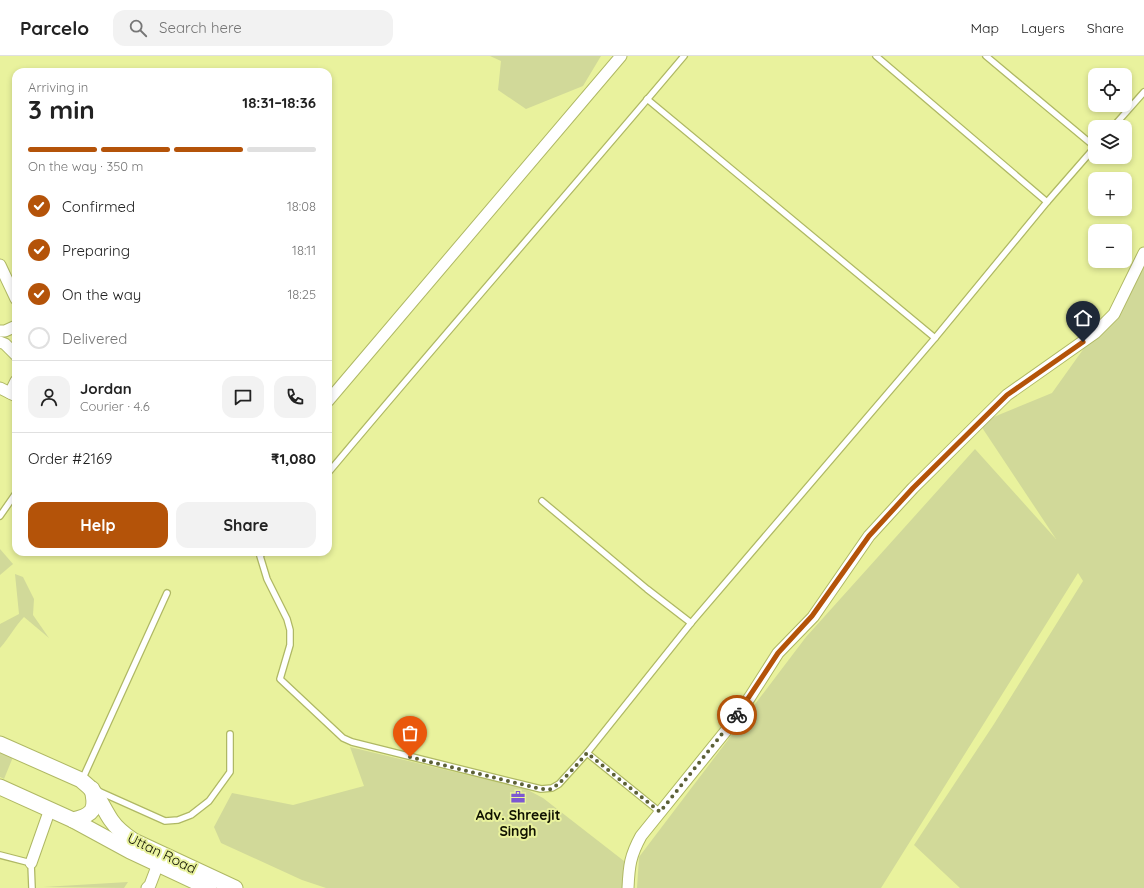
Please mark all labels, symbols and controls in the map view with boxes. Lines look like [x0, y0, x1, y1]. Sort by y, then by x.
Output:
search box [113, 10, 393, 46]
text: Parcelo [20, 16, 89, 40]
icon: search [127, 17, 149, 39]
text: Search here [159, 18, 242, 37]
text: Map [970, 19, 999, 37]
text: Layers [1021, 19, 1065, 37]
text: Share [1087, 19, 1124, 37]
map controls [1088, 68, 1132, 268]
button: locate [1088, 68, 1132, 112]
text: Arriving in [28, 79, 88, 95]
text: 3 min [28, 93, 95, 126]
text: 18:31–18:36 [242, 93, 316, 112]
button: layers [1088, 120, 1132, 164]
text: On the way · 350 m [28, 158, 143, 174]
button: + [1088, 172, 1132, 216]
icon: check [28, 195, 50, 217]
text: Confirmed [62, 197, 135, 216]
text: 18:08 [287, 198, 316, 214]
button: − [1088, 224, 1132, 268]
icon: check [28, 239, 50, 261]
text: Preparing [62, 241, 130, 260]
text: 18:11 [292, 242, 316, 258]
icon: check [28, 283, 50, 305]
text: On the way [62, 285, 141, 304]
text: 18:25 [287, 286, 316, 302]
pin [1066, 301, 1100, 342]
icon: home [1072, 307, 1094, 329]
text: Delivered [62, 329, 127, 348]
button: person [28, 376, 70, 418]
button: chat [222, 376, 264, 418]
button: phone [274, 376, 316, 418]
text: Jordan [80, 379, 132, 398]
text: Courier · 4.6 [80, 398, 150, 414]
text: Order #2169 [28, 449, 112, 468]
text: ₹1,080 [271, 449, 316, 468]
button: Help [28, 502, 168, 548]
button: Share [176, 502, 316, 548]
courier [717, 695, 757, 735]
icon: bike [726, 704, 748, 726]
pin [393, 716, 427, 757]
icon: bag [399, 722, 421, 744]
office icon: Adv. Shreejit Singh [510, 789, 526, 805]
place label: Adv. Shreejit Singh [476, 806, 561, 840]
street label: Uttan Road [125, 829, 199, 877]

